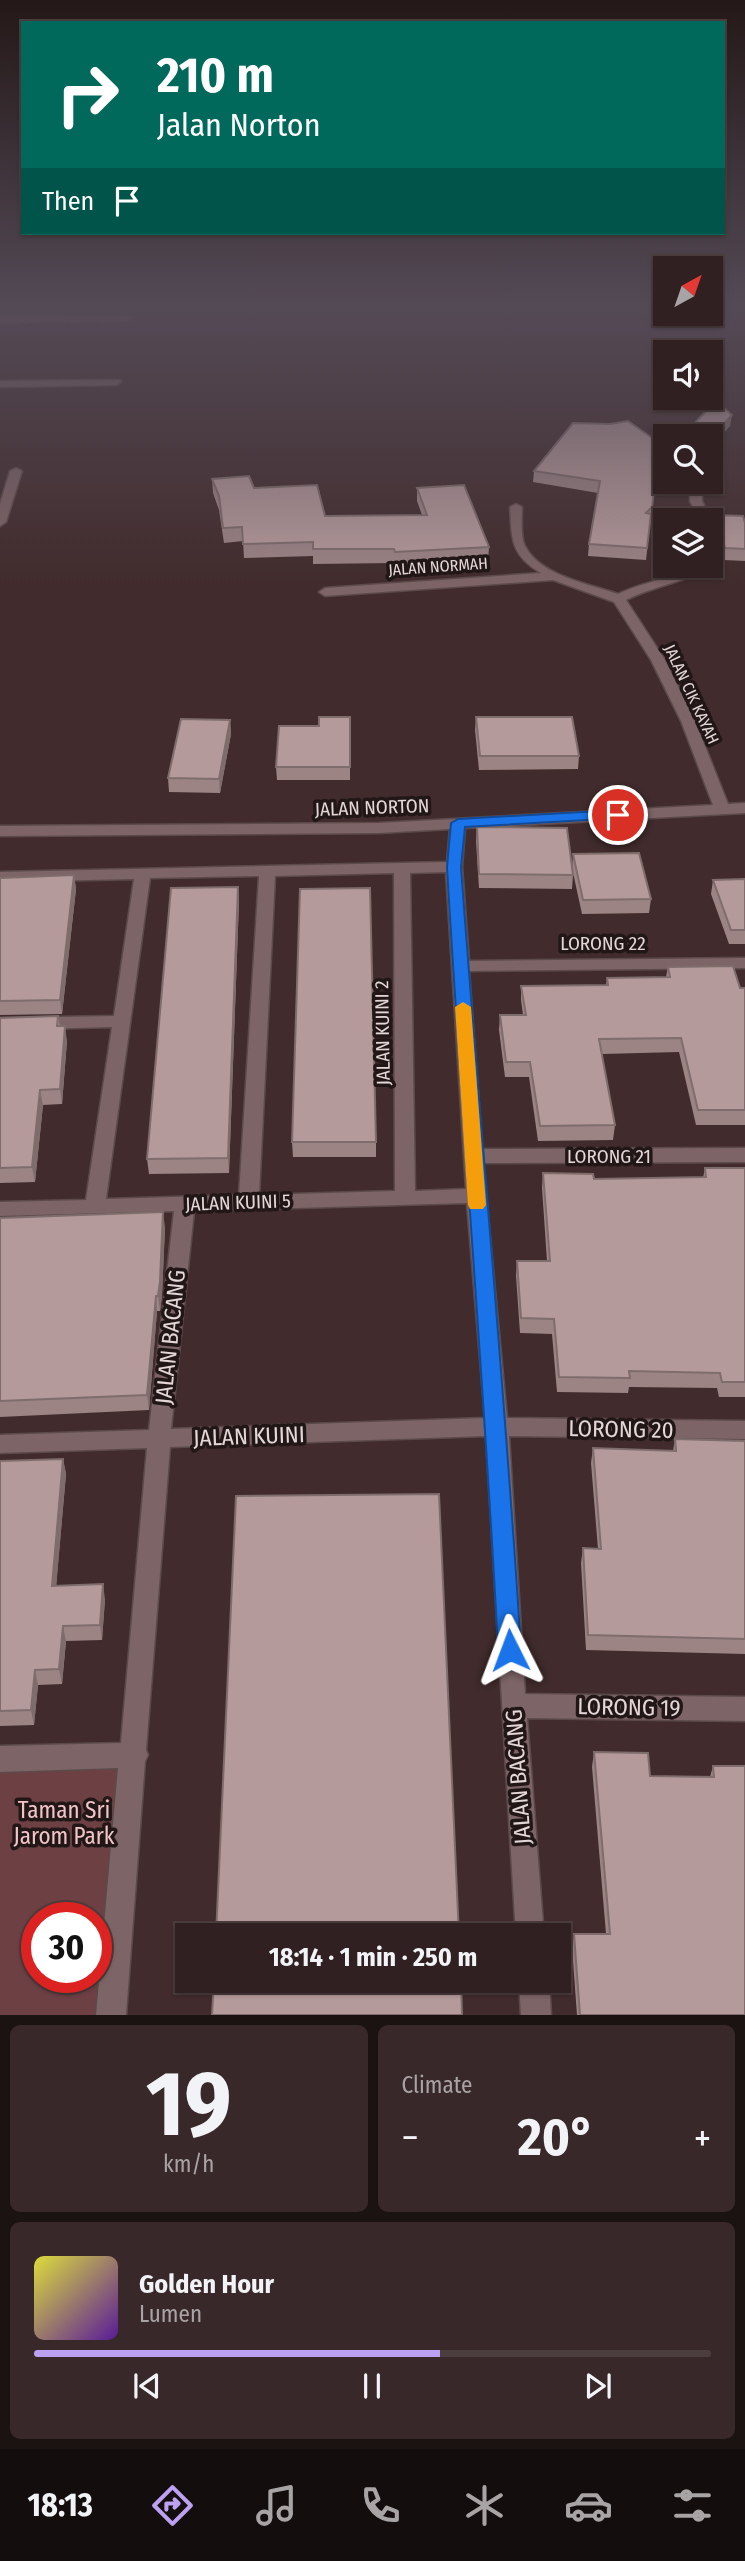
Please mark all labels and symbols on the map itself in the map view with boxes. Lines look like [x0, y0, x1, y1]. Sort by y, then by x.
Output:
north arrow [653, 256, 723, 326]
street label: JALAN NORMAH [388, 554, 488, 579]
street label: JALAN CIK KAYAH [660, 641, 723, 747]
pin [588, 785, 648, 845]
street label: JALAN NORTON [314, 794, 430, 821]
street label: LORONG 22 [560, 932, 646, 955]
street label: JALAN KUINI 2 [370, 980, 395, 1086]
street label: LORONG 21 [567, 1145, 651, 1168]
street label: JALAN KUINI 5 [185, 1189, 291, 1216]
street label: JALAN BACANG [149, 1268, 191, 1406]
street label: LORONG 20 [568, 1414, 674, 1444]
street label: JALAN KUINI [193, 1420, 305, 1452]
position arrow [473, 1613, 547, 1687]
street label: LORONG 19 [577, 1692, 681, 1722]
street label: JALAN BACANG [499, 1709, 537, 1845]
park label: Taman Sri Jarom Park [14, 1796, 115, 1850]
speed limit sign: 30 [21, 1902, 112, 1993]

